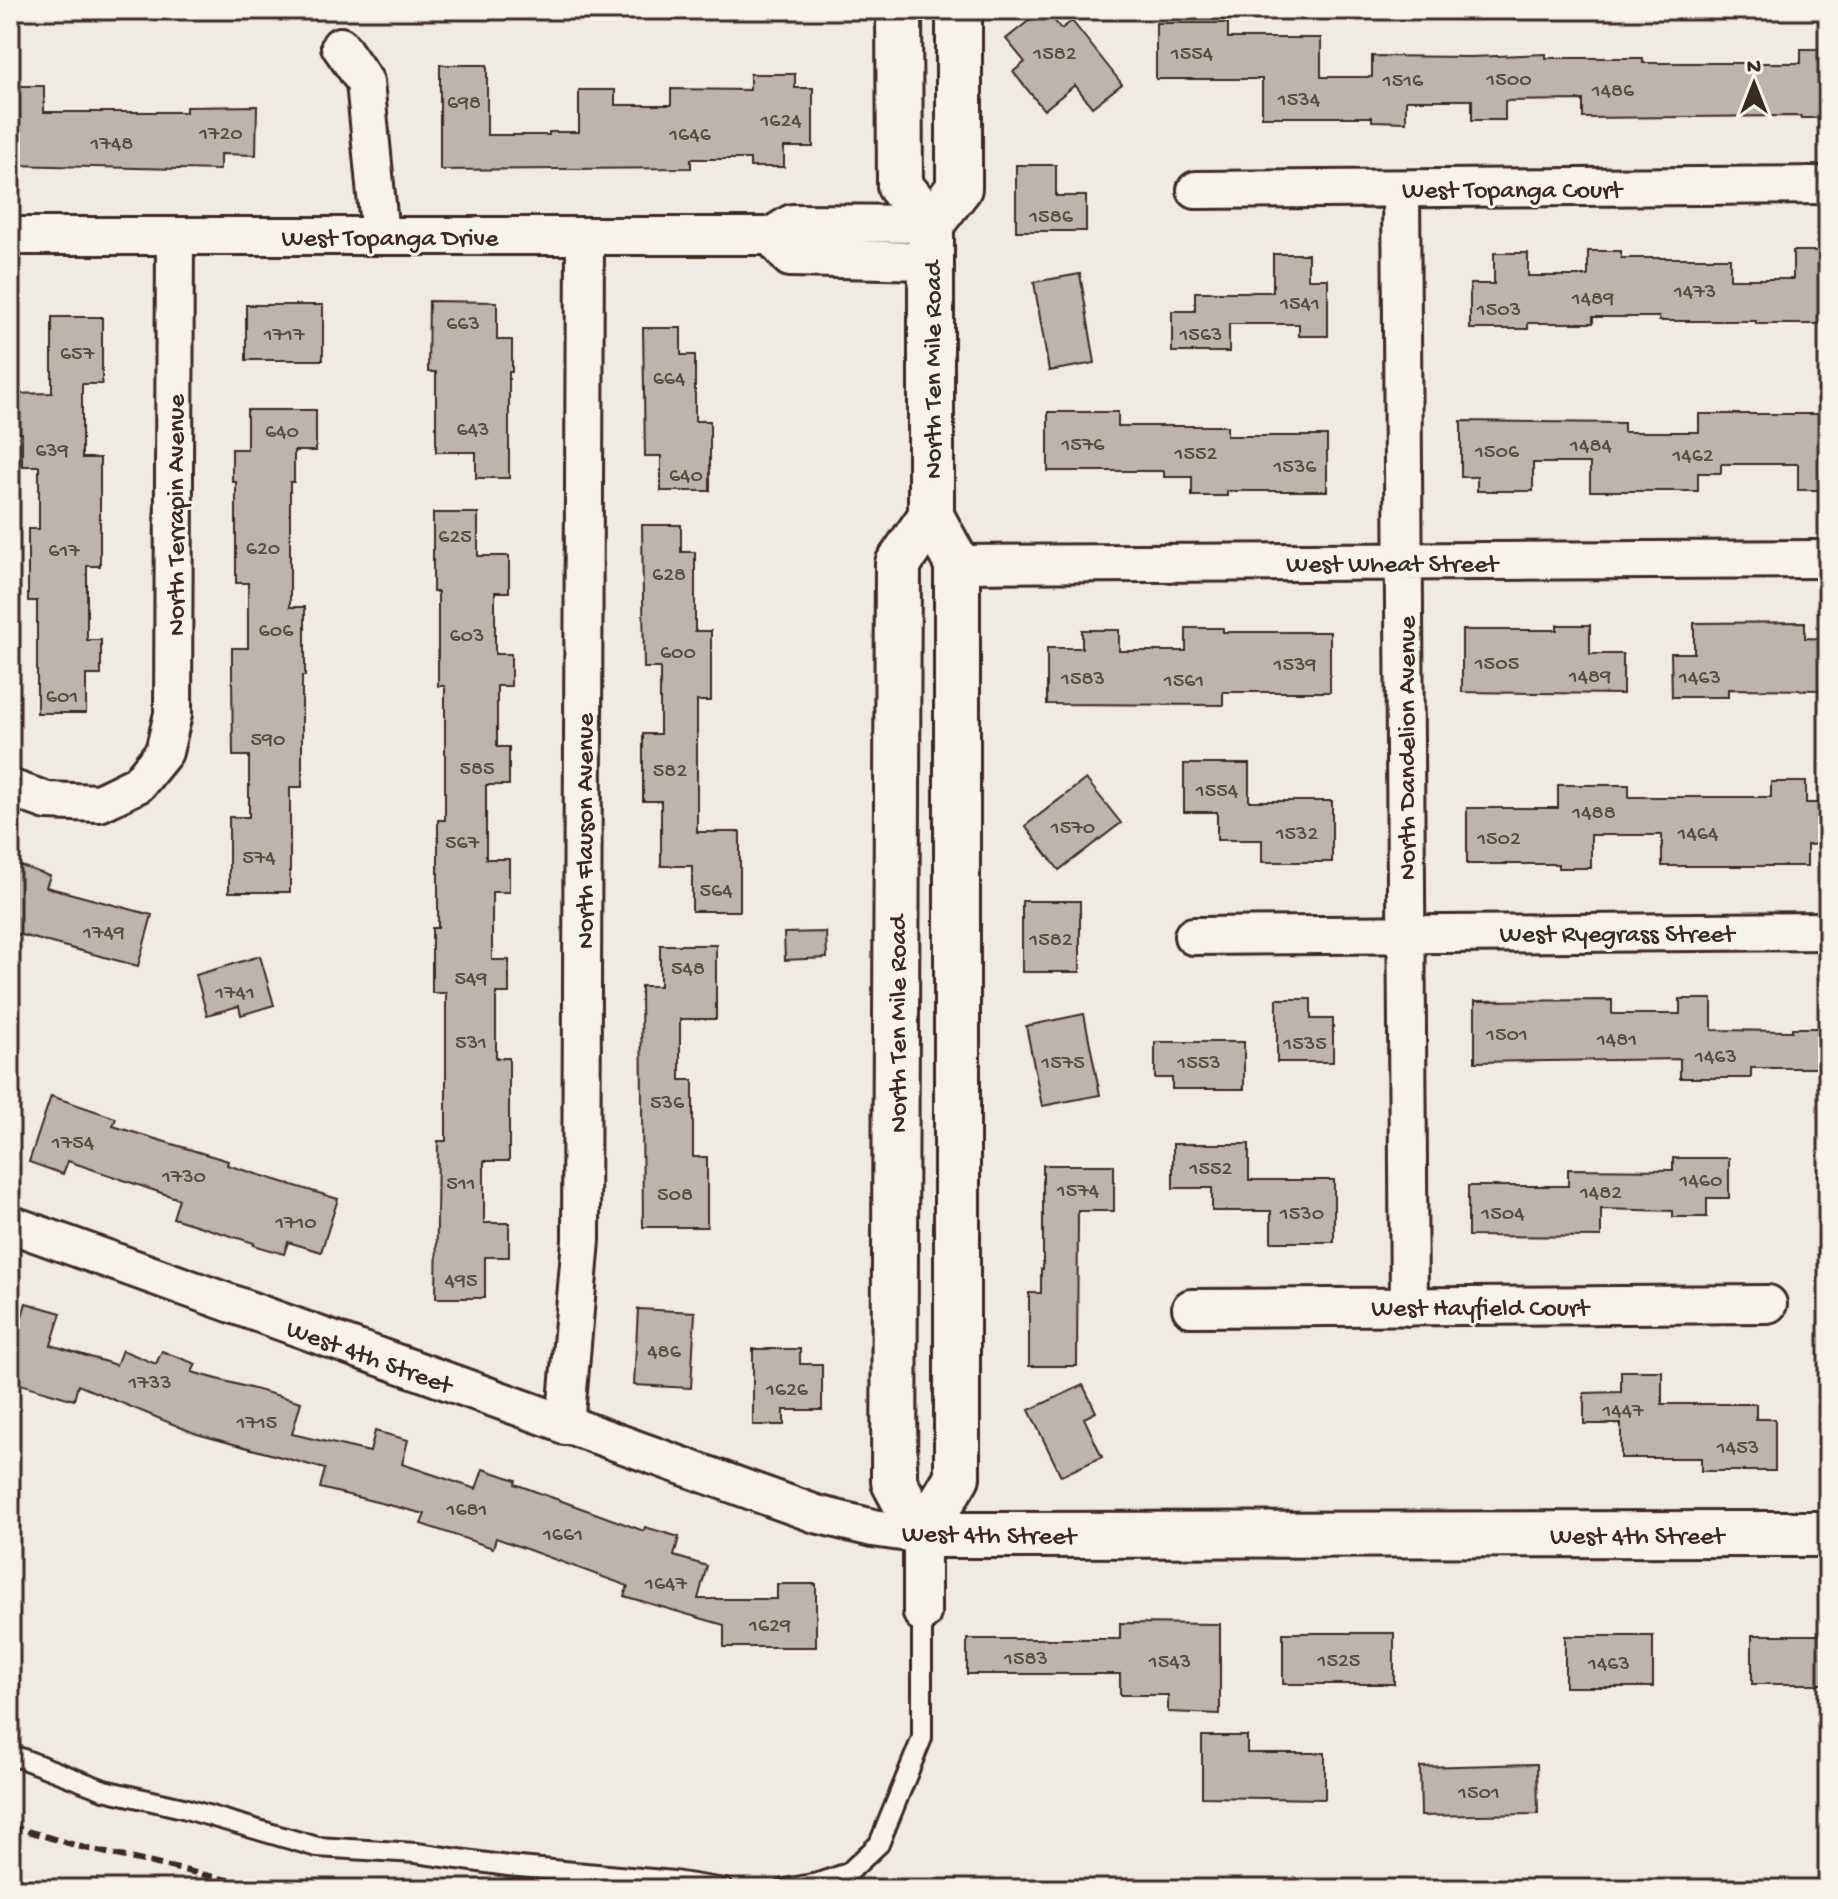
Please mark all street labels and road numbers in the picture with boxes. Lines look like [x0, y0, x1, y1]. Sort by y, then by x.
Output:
street label: West Topanga Court [1402, 177, 1624, 208]
street label: West Topanga Drive [281, 225, 499, 256]
street label: North Ten Mile Road [920, 259, 951, 479]
street label: North Terrapin Avenue [163, 394, 194, 636]
street label: West Wheat Street [1286, 551, 1500, 582]
street label: North Dandelion Avenue [1394, 615, 1425, 880]
street label: North Flauson Avenue [572, 712, 603, 949]
street label: North Ten Mile Road [885, 913, 916, 1133]
street label: West Ryegrass Street [1500, 921, 1737, 952]
street label: West Hayfield Court [1371, 1295, 1591, 1326]
street label: West 4th Street [281, 1315, 458, 1404]
street label: West 4th Street [902, 1520, 1079, 1555]
street label: West 4th Street [1550, 1523, 1727, 1554]

